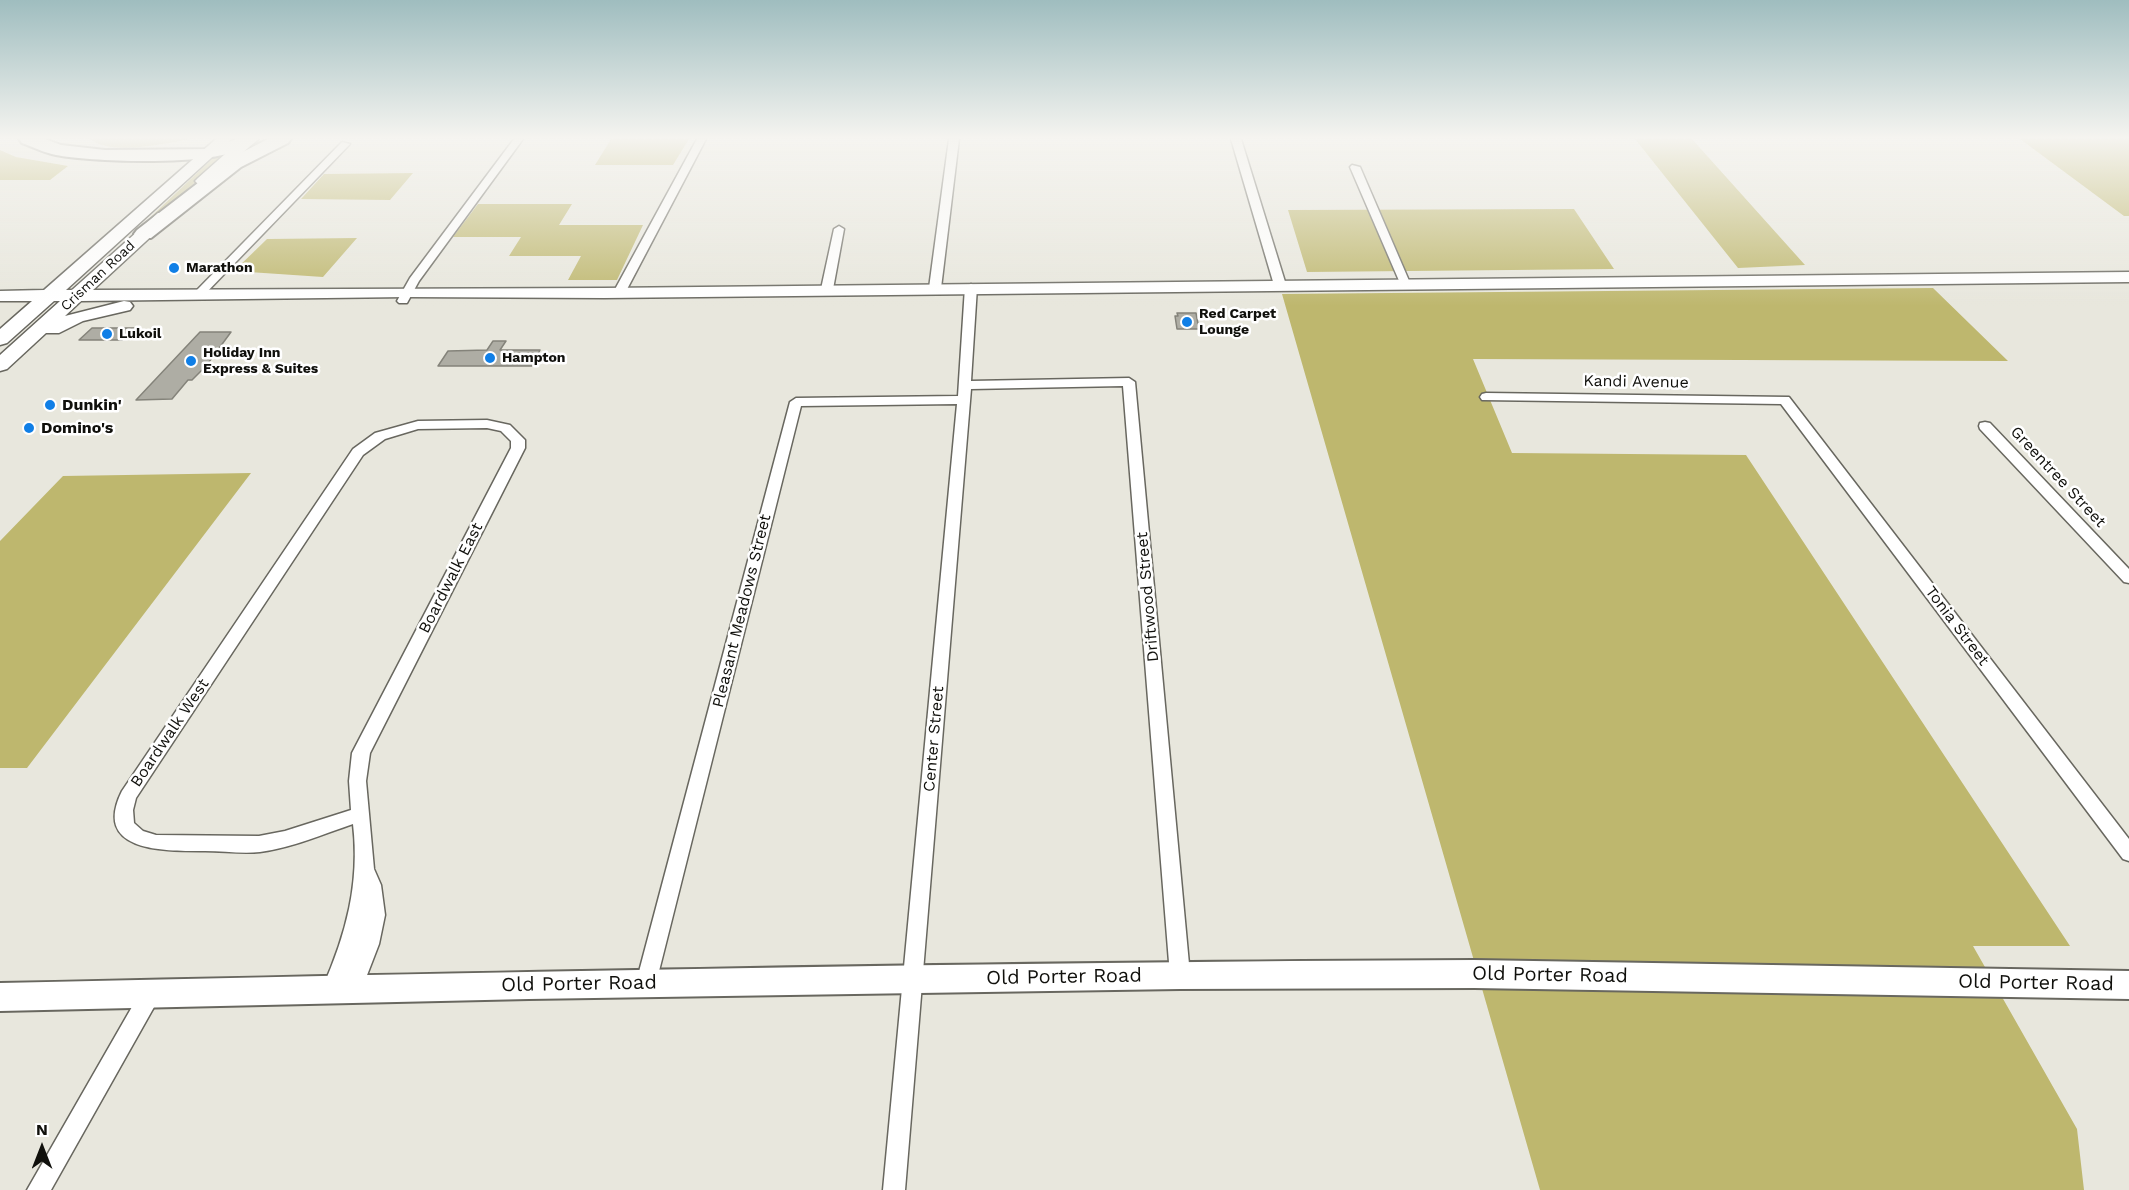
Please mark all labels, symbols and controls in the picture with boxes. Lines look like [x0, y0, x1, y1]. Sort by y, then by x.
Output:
street label: Crisman Road [57, 237, 139, 315]
place label: Marathon [186, 260, 253, 276]
marker: Marathon [167, 261, 181, 275]
place label: Red Carpet Lounge [1199, 306, 1276, 338]
marker: Red Carpet Lounge [1180, 315, 1194, 329]
place label: Lukoil [119, 326, 161, 342]
marker: Lukoil [100, 327, 114, 341]
place label: Holiday Inn Express & Suites [203, 345, 318, 378]
place label: Hampton [502, 350, 566, 366]
marker: Hampton [483, 351, 497, 365]
marker: Holiday Inn Express & Suites [184, 354, 198, 368]
street label: Kandi Avenue [1583, 371, 1689, 393]
place label: Dunkin' [62, 395, 122, 415]
marker: Dunkin' [43, 398, 57, 412]
place label: Domino's [41, 418, 113, 438]
marker: Domino's [22, 421, 36, 435]
street label: Greentree Street [2006, 422, 2110, 532]
street label: Pleasant Meadows Street [709, 512, 775, 710]
street label: Boardwalk East [415, 520, 487, 636]
street label: Driftwood Street [1133, 531, 1163, 663]
street label: Tonia Street [1921, 583, 1993, 669]
street label: Boardwalk West [127, 675, 213, 791]
street label: Center Street [920, 685, 948, 793]
street label: Old Porter Road [1472, 962, 1628, 988]
street label: Old Porter Road [986, 964, 1142, 990]
street label: Old Porter Road [1958, 970, 2114, 996]
street label: Old Porter Road [501, 971, 657, 997]
north arrow [12, 1118, 72, 1178]
text: N [36, 1120, 48, 1139]

